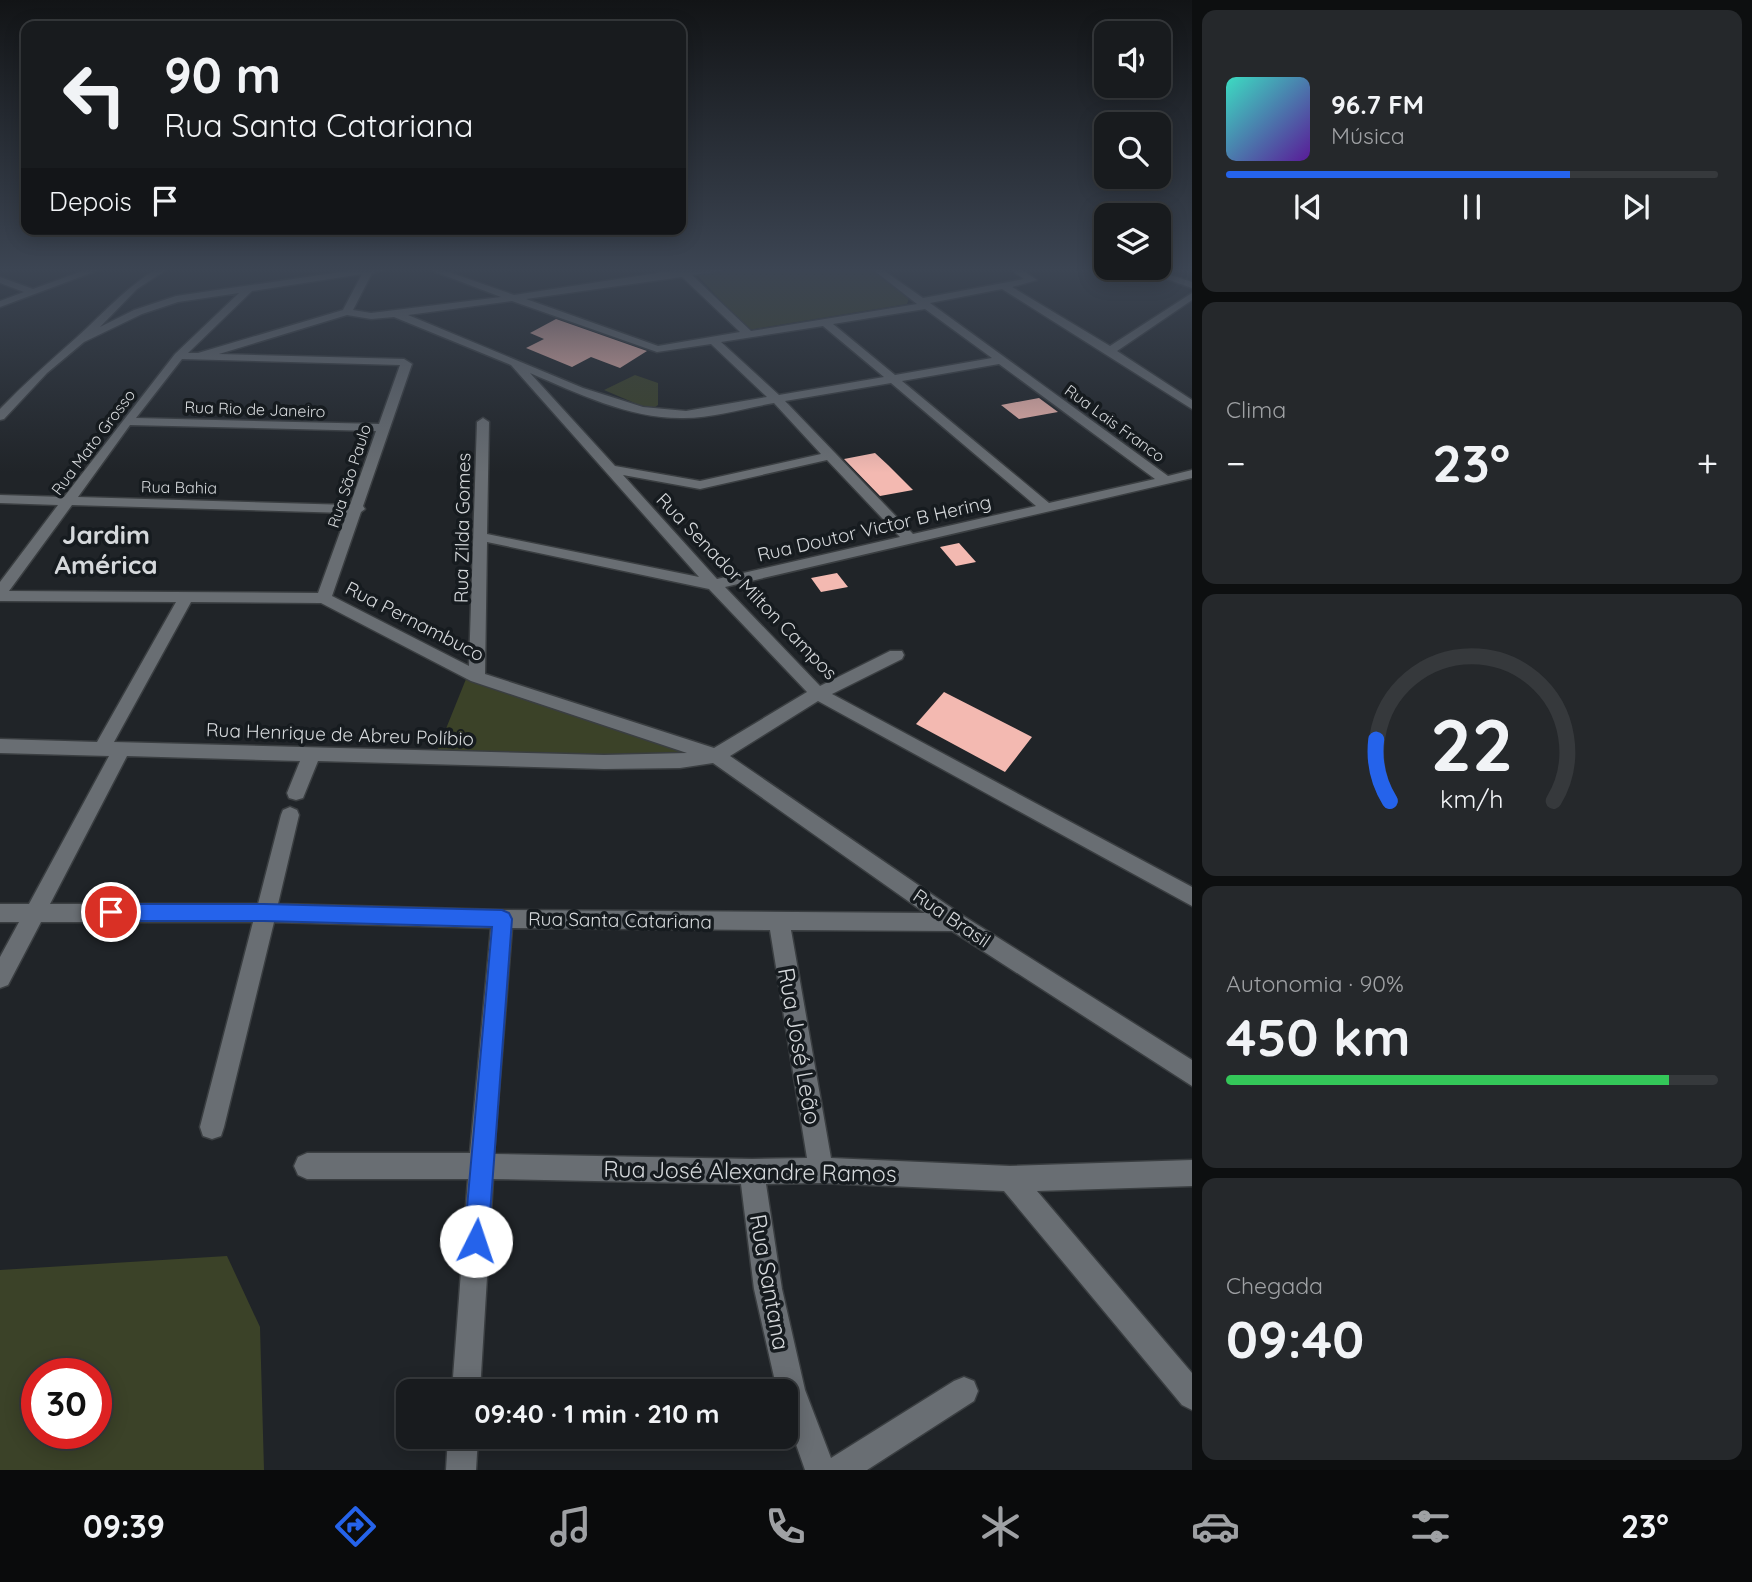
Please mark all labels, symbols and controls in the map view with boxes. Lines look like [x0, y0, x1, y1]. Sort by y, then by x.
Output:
map controls [1094, 21, 1171, 280]
button: sound [1094, 21, 1171, 98]
text: 90 m [164, 44, 281, 105]
icon: left [49, 49, 140, 140]
text: 96.7 FM [1331, 88, 1424, 121]
text: Rua Santa Catariana [164, 105, 473, 145]
button: search [1094, 112, 1171, 189]
text: Música [1331, 121, 1405, 150]
icon: arrive [146, 182, 184, 220]
text: Depois [49, 185, 132, 218]
icon: previous [1289, 188, 1327, 226]
icon: pause [1453, 188, 1491, 226]
icon: next [1617, 188, 1655, 226]
button: layers [1094, 203, 1171, 280]
street label: Rua Lais Franco [1061, 380, 1169, 466]
street label: Rua Mato Grosso [47, 385, 139, 499]
text: Clima [1226, 395, 1286, 424]
street label: Rua Rio de Janeiro [184, 397, 326, 421]
street label: Rua São Paulo [323, 422, 375, 530]
text: 23° [1432, 430, 1510, 495]
text: − [1226, 439, 1246, 487]
text: + [1697, 439, 1718, 487]
street label: Rua Zilda Gomes [449, 453, 475, 603]
street label: Rua Bahia [141, 476, 217, 498]
street label: Rua Senador Milton Campos [651, 487, 843, 685]
street label: Rua Doutor Victor B Hering [755, 489, 993, 567]
district label: Jardim América [54, 518, 158, 581]
street label: Rua Pernambuco [342, 576, 488, 666]
text: 22 [1431, 698, 1513, 789]
street label: Rua Henrique de Abreu Políbio [206, 717, 474, 751]
text: km/h [1440, 783, 1504, 814]
pin [81, 882, 141, 942]
street label: Rua Brasil [909, 883, 995, 953]
icon: arrive [92, 893, 130, 931]
street label: Rua Santa Catariana [528, 906, 712, 934]
street label: Rua José Leão [772, 965, 828, 1127]
text: Autonomia · 90% [1226, 969, 1404, 998]
text: 450 km [1226, 1004, 1411, 1069]
street label: Rua José Alexandre Ramos [603, 1154, 897, 1188]
position arrow [439, 1204, 513, 1278]
street label: Rua Santana [744, 1212, 796, 1352]
text: Chegada [1226, 1271, 1323, 1300]
text: 09:40 [1226, 1306, 1364, 1371]
speed limit sign: 30 [21, 1358, 112, 1449]
text: 09:40 · 1 min · 210 m [475, 1397, 719, 1430]
icon: directions [331, 1502, 380, 1551]
icon: music [546, 1502, 595, 1551]
icon: phone [761, 1502, 810, 1551]
icon: climate [976, 1502, 1025, 1551]
icon: car [1191, 1502, 1240, 1551]
icon: filters [1406, 1502, 1455, 1551]
text: 09:39 [83, 1506, 165, 1546]
text: 23° [1621, 1506, 1669, 1546]

